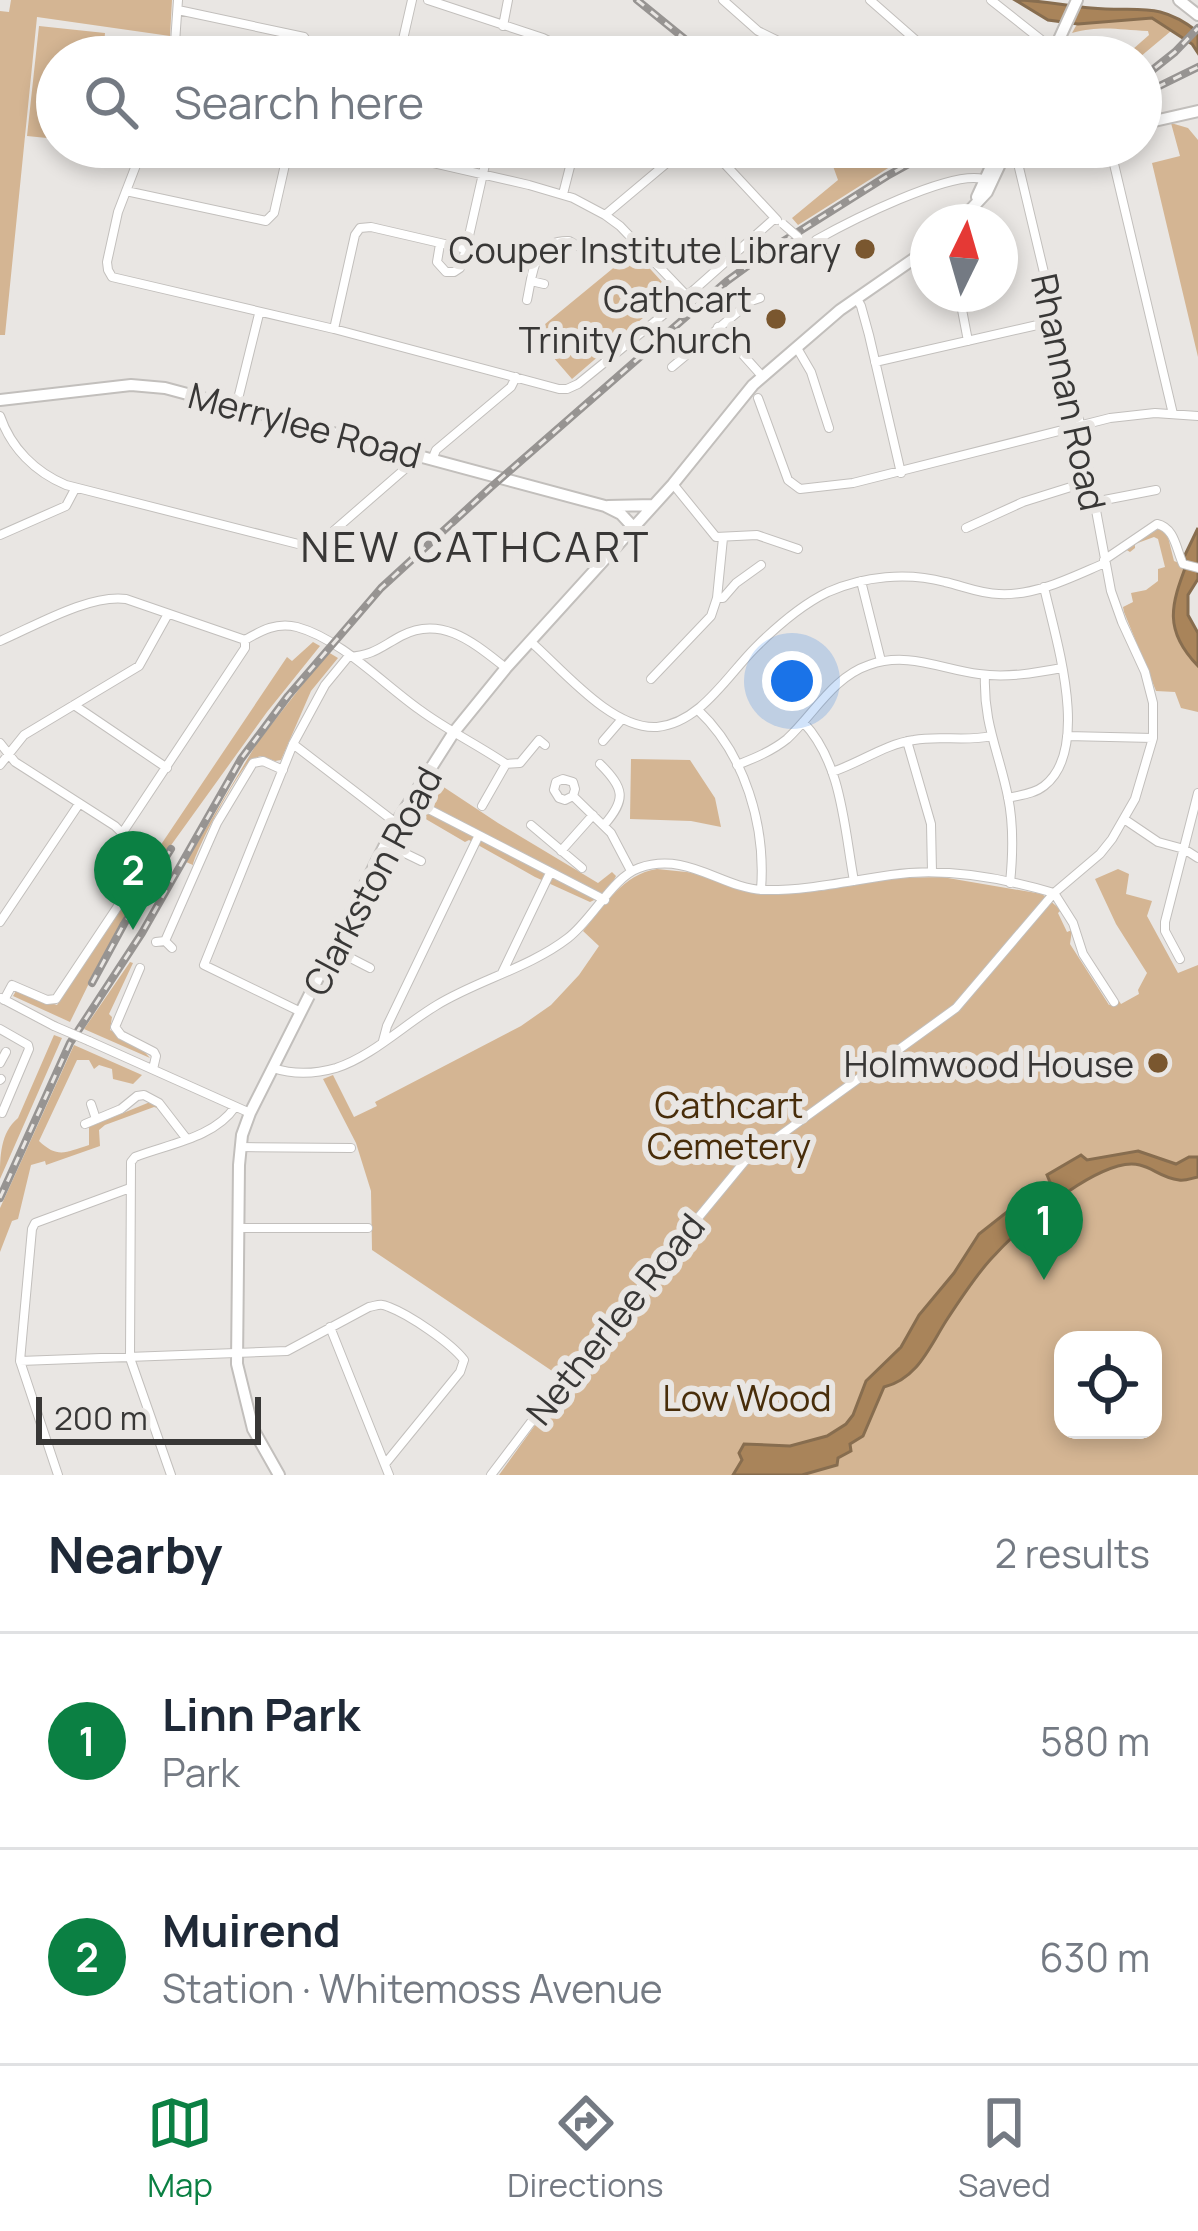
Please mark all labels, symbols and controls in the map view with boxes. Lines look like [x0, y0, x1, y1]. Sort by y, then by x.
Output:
search box [36, 36, 1162, 168]
icon: search [78, 69, 144, 135]
text: Search here [174, 71, 424, 133]
north arrow [910, 204, 1018, 312]
place label: Couper Institute Library [449, 225, 841, 274]
marker: Couper Institute Library [852, 236, 878, 262]
street label: Rhannan Road [1020, 269, 1118, 515]
place label: Cathcart Trinity Church [519, 274, 752, 364]
marker: Cathcart Trinity Church [763, 306, 789, 332]
street label: Merrylee Road [183, 370, 427, 480]
district label: NEW CATHCART [301, 517, 651, 575]
your location [762, 651, 822, 711]
street label: Clarkston Road [291, 758, 453, 1004]
pin: 2 [94, 831, 172, 930]
place label: Holmwood House [844, 1039, 1134, 1088]
marker: Holmwood House [1145, 1050, 1171, 1076]
park label: Cathcart Cemetery [647, 1080, 811, 1170]
pin: 1 [1005, 1181, 1083, 1280]
street label: Netherlee Road [515, 1203, 715, 1435]
map controls [1054, 1331, 1162, 1439]
button: locate [1054, 1331, 1162, 1439]
park label: Low Wood [662, 1373, 832, 1422]
scale bar [36, 1391, 261, 1444]
text: 200 m [54, 1395, 148, 1440]
text: Nearby [48, 1519, 223, 1588]
text: 2 results [995, 1526, 1150, 1580]
text: Linn Park [162, 1683, 360, 1745]
text: 1 [78, 1714, 96, 1768]
text: 580 m [1040, 1714, 1150, 1768]
text: Park [162, 1745, 240, 1799]
text: Muirend [162, 1899, 341, 1961]
text: 2 [75, 1930, 99, 1984]
text: 630 m [1040, 1930, 1150, 1984]
text: Station · Whitemoss Avenue [162, 1961, 663, 2015]
tab: Map [147, 2090, 213, 2207]
tab: Directions [507, 2090, 664, 2207]
tab: Saved [958, 2090, 1051, 2207]

